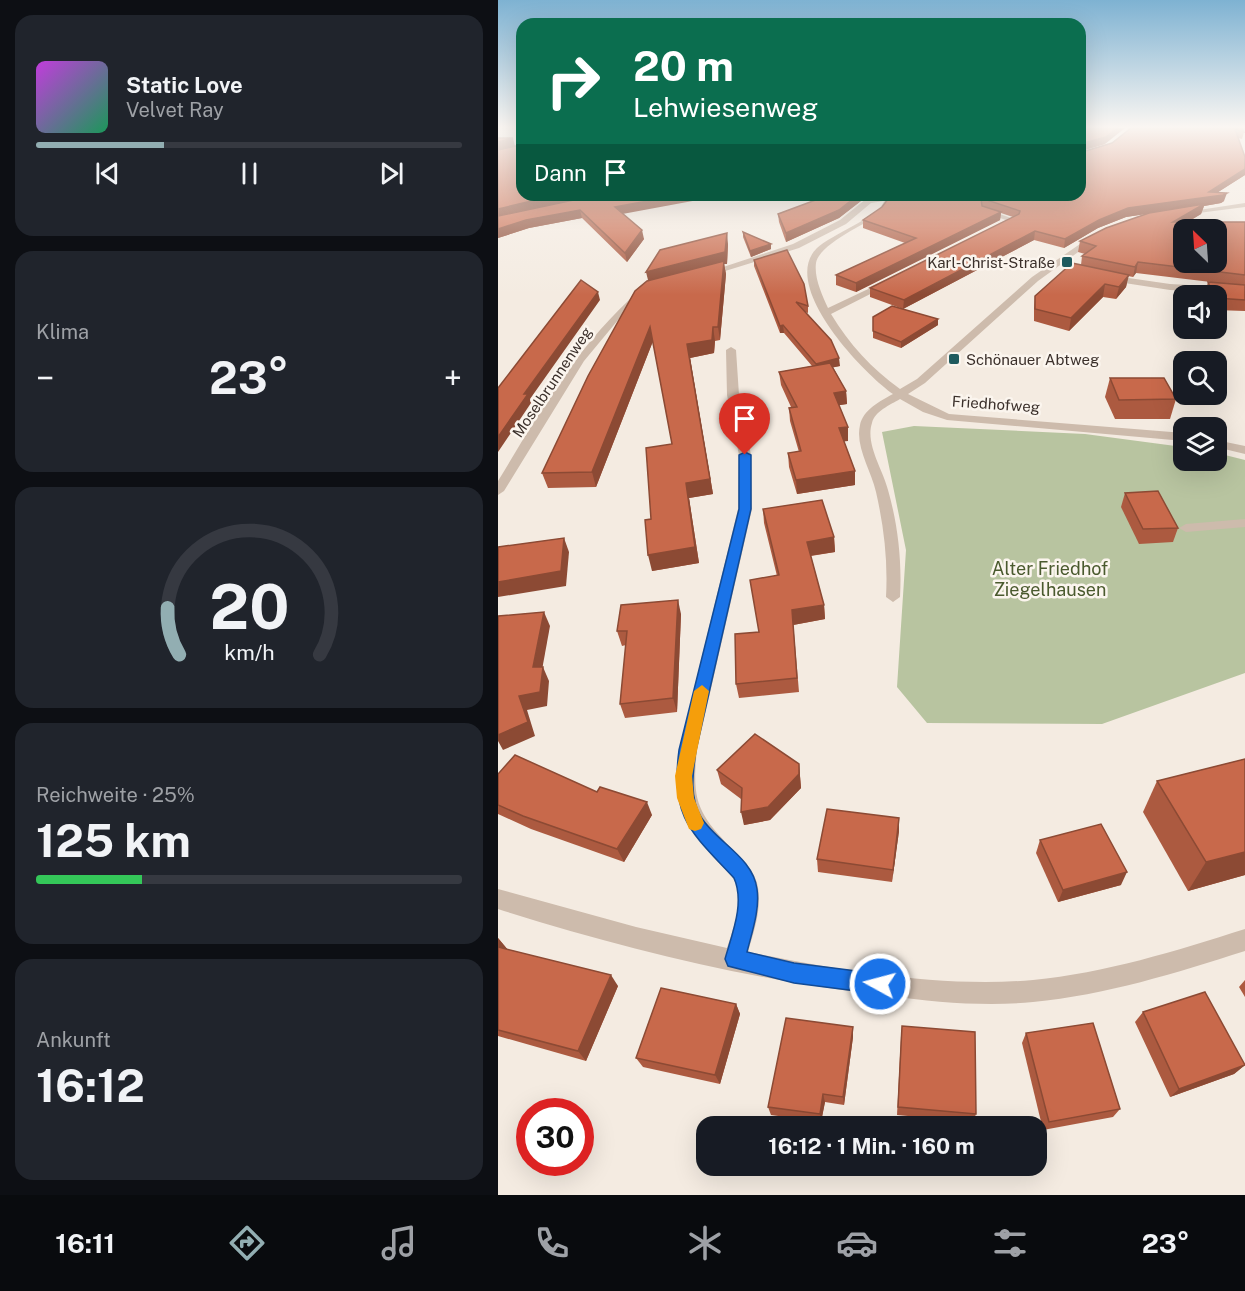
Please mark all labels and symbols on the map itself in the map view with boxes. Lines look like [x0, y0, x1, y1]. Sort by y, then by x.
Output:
north arrow [1173, 219, 1227, 273]
place label: Karl-Christ-Straße [927, 254, 1055, 271]
marker: Karl-Christ-Straße [1060, 255, 1074, 269]
street label: Moselbrunnenweg [509, 324, 595, 440]
place label: Schönauer Abtweg [966, 351, 1099, 368]
marker: Schönauer Abtweg [947, 352, 961, 366]
street label: Friedhofweg [951, 392, 1041, 416]
pin [719, 393, 770, 455]
park label: Alter Friedhof Ziegelhausen [992, 558, 1108, 600]
position arrow [848, 952, 912, 1016]
speed limit sign: 30 [516, 1098, 594, 1176]

